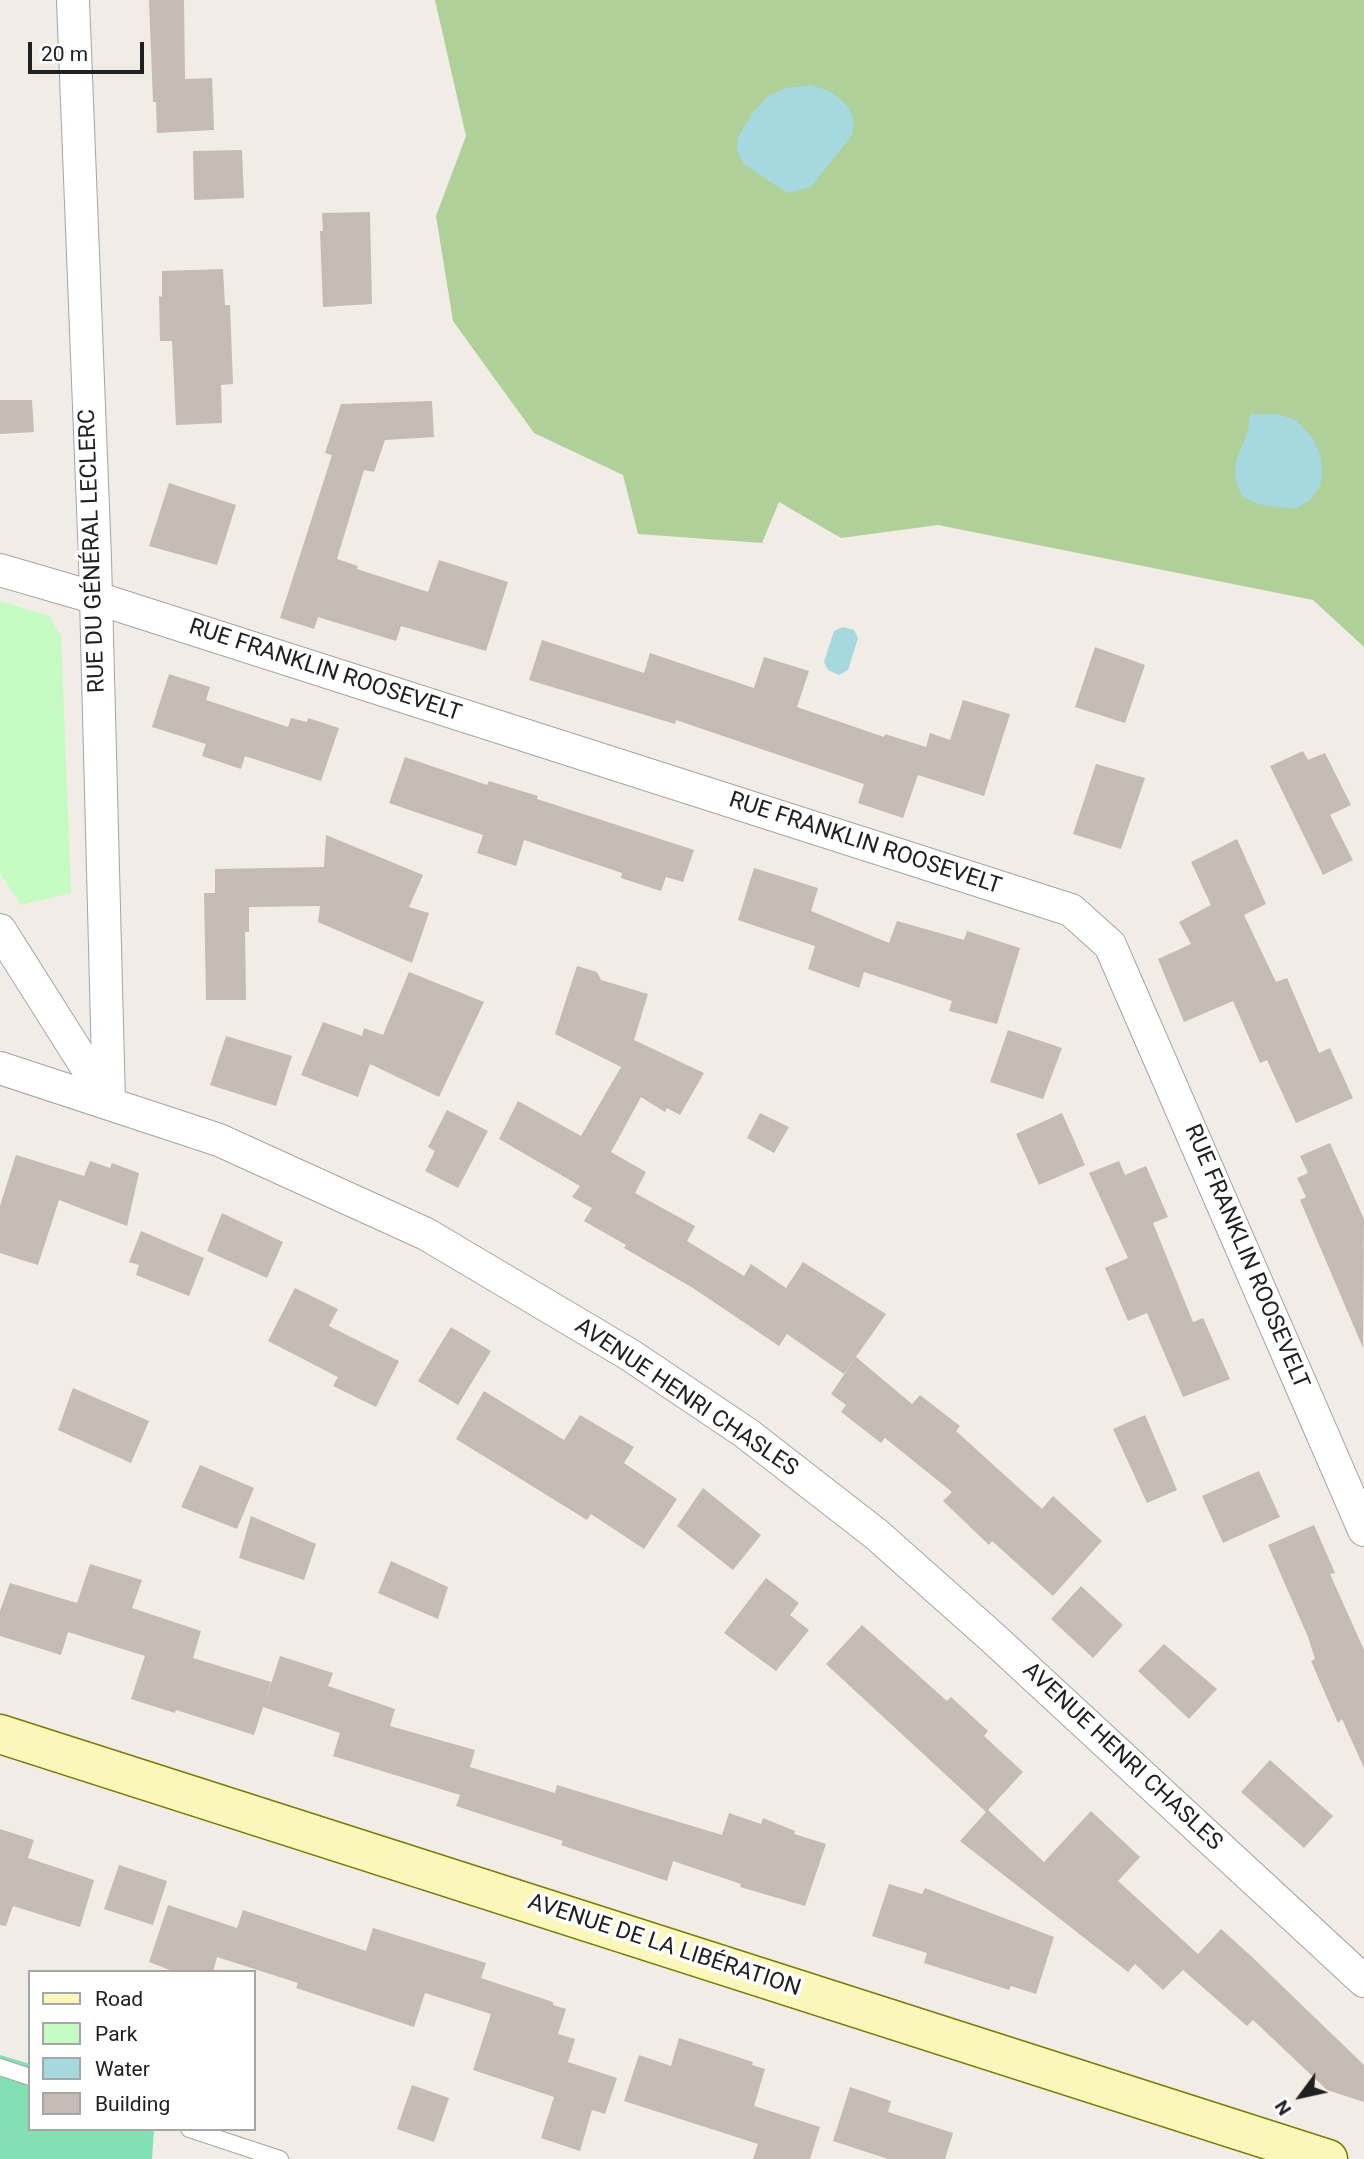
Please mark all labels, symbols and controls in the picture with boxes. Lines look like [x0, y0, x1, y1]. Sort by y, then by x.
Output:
scale bar [32, 28, 147, 72]
text: 20 m [41, 42, 88, 66]
street label: RUE DU GÉNÉRAL LECLERC [74, 409, 112, 693]
street label: RUE FRANKLIN ROOSEVELT [185, 614, 465, 728]
street label: RUE FRANKLIN ROOSEVELT [725, 787, 1005, 901]
street label: RUE FRANKLIN ROOSEVELT [1178, 1121, 1314, 1393]
street label: AVENUE HENRI CHASLES [569, 1313, 803, 1483]
street label: AVENUE HENRI CHASLES [1016, 1657, 1228, 1857]
street label: AVENUE DE LA LIBÉRATION [524, 1889, 804, 2003]
legend [28, 1970, 256, 2131]
text: Road [95, 1987, 143, 2011]
text: Park [95, 2022, 137, 2046]
text: Water [95, 2057, 150, 2081]
north arrow [1266, 2061, 1336, 2131]
text: Building [95, 2092, 170, 2116]
text: N [1270, 2096, 1296, 2120]

